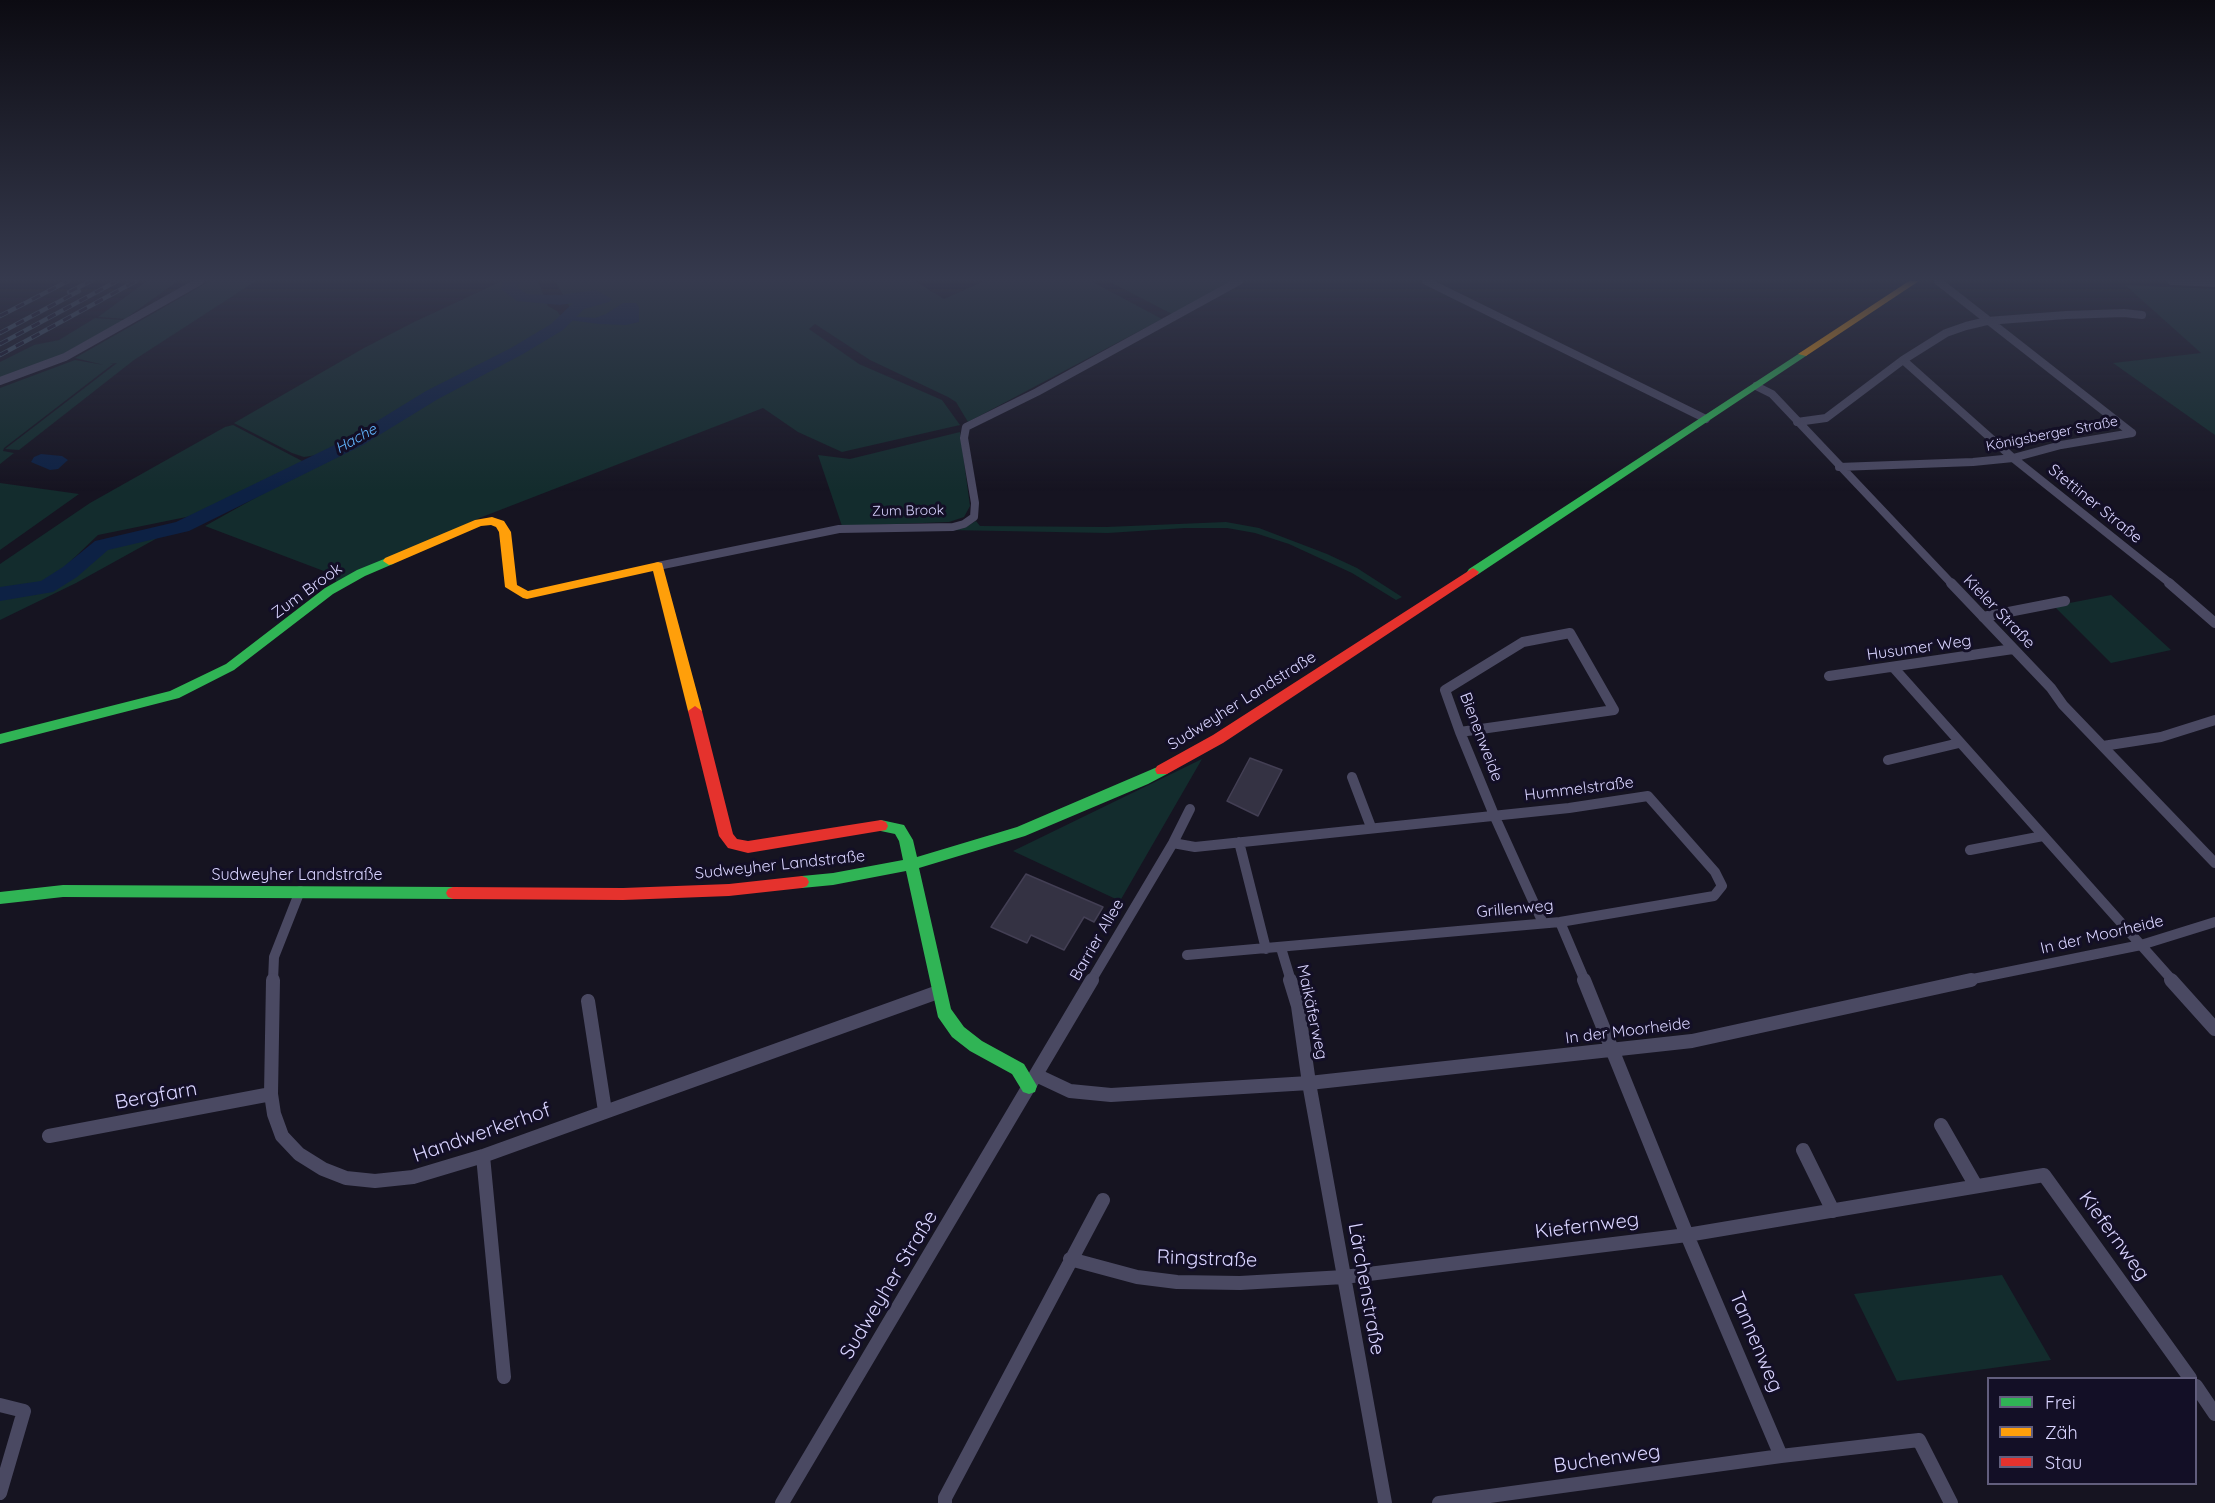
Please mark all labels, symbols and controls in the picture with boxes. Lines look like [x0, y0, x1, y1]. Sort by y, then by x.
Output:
street label: Königsberger Straße [1985, 413, 2119, 455]
water label: Hache [332, 420, 380, 458]
street label: Stettiner Straße [2044, 460, 2146, 548]
street label: Zum Brook [872, 502, 944, 520]
street label: Zum Brook [268, 559, 346, 623]
street label: Kieler Straße [1959, 571, 2039, 653]
street label: Husumer Weg [1865, 631, 1973, 665]
street label: Sudweyher Landstraße [1164, 648, 1320, 754]
street label: Bienenweide [1455, 690, 1507, 784]
street label: Hummelstraße [1523, 773, 1635, 805]
street label: Sudweyher Landstraße [694, 847, 866, 883]
street label: Sudweyher Landstraße [211, 865, 383, 885]
street label: Barrier Allee [1066, 896, 1128, 984]
street label: Grillenweg [1476, 896, 1554, 922]
street label: In der Moorheide [2039, 911, 2165, 959]
street label: Maikäferweg [1293, 963, 1331, 1061]
street label: In der Moorheide [1564, 1014, 1692, 1048]
street label: Bergfarn [113, 1077, 199, 1115]
street label: Handwerkerhof [410, 1098, 554, 1168]
street label: Kiefernweg [2073, 1187, 2155, 1285]
street label: Sudweyher Straße [835, 1206, 943, 1364]
street label: Kiefernweg [1534, 1208, 1640, 1244]
street label: Lärchenstraße [1343, 1221, 1389, 1357]
street label: Ringstraße [1156, 1245, 1258, 1273]
street label: Tannenweg [1724, 1288, 1788, 1396]
legend [1987, 1377, 2197, 1485]
text: Frei [2045, 1391, 2076, 1414]
text: Zäh [2045, 1421, 2078, 1444]
street label: Buchenweg [1552, 1440, 1662, 1478]
text: Stau [2045, 1451, 2082, 1474]

